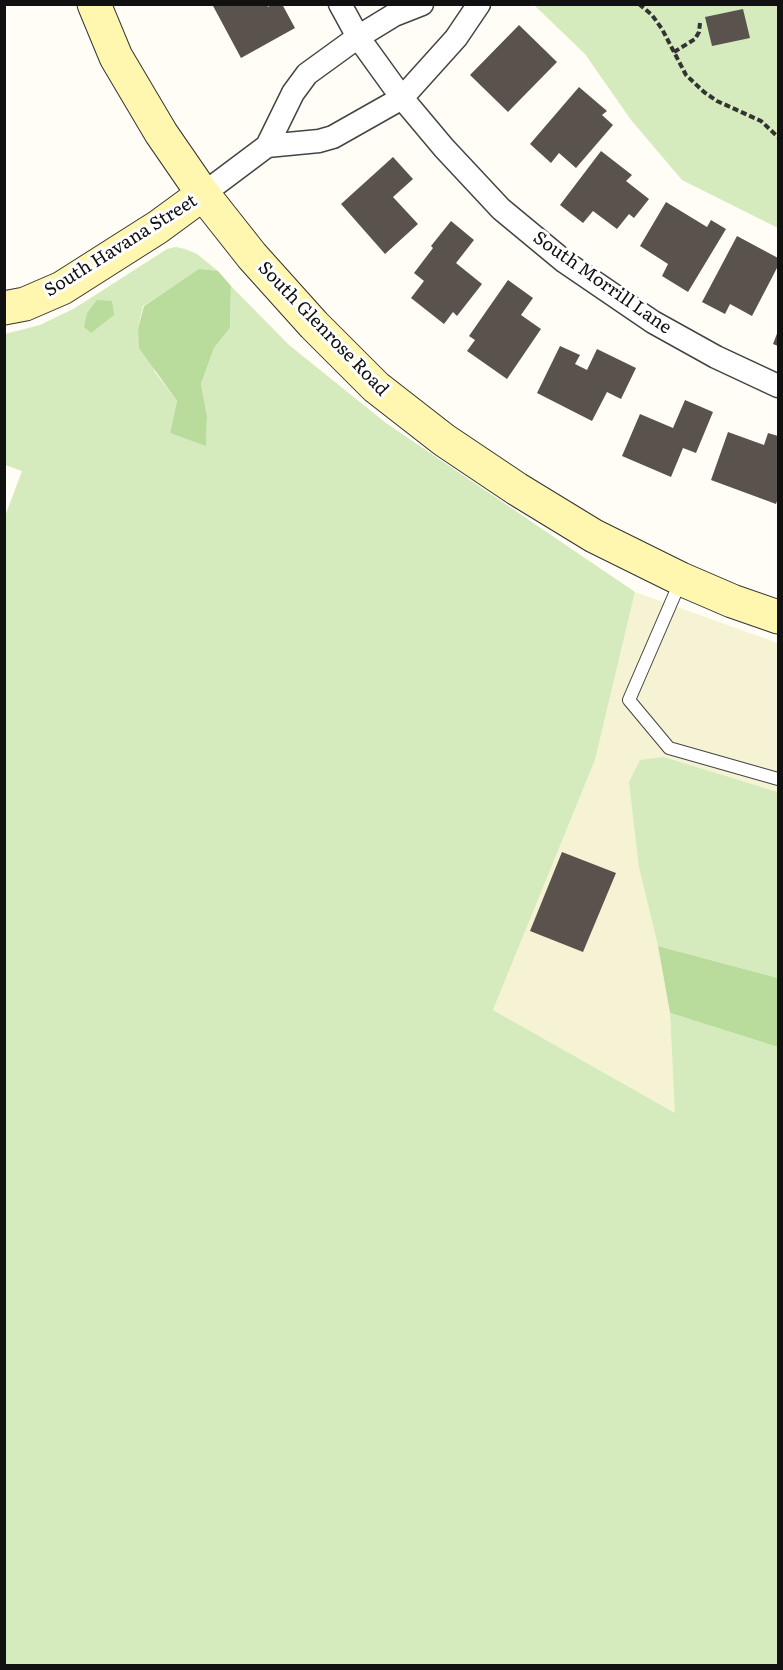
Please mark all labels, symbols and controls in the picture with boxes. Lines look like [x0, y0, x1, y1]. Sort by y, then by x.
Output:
street label: South Havana Street [41, 190, 201, 302]
street label: South Morrill Lane [529, 227, 675, 339]
street label: South Glenrose Road [253, 257, 393, 401]

